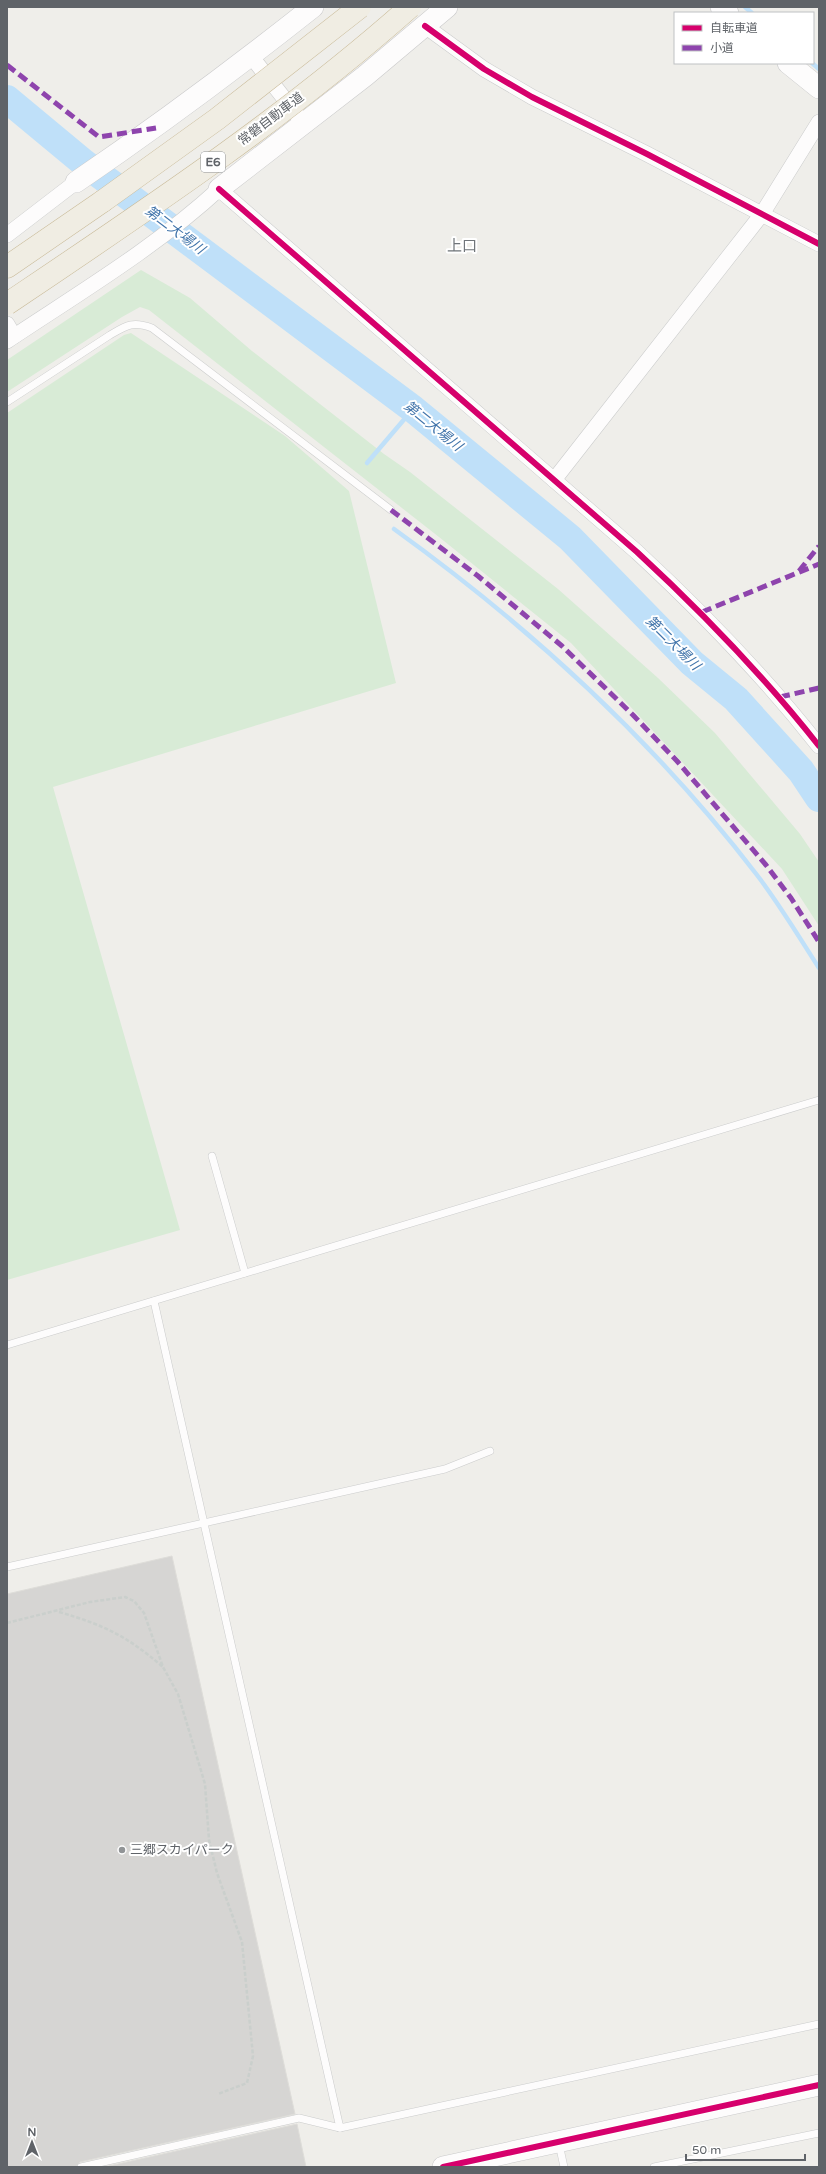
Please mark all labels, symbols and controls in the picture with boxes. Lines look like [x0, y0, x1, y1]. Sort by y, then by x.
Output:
legend [674, 12, 814, 64]
text: 自転車道 [710, 21, 758, 35]
text: 小道 [710, 41, 734, 55]
street label: 常磐自動車道 [235, 89, 307, 149]
road number: E6 [201, 152, 225, 172]
water label: 第二大場川 [142, 202, 210, 259]
district label: 上口 [447, 237, 477, 255]
water label: 第二大場川 [400, 397, 467, 456]
water label: 第二大場川 [642, 612, 705, 675]
place label: 三郷スカイパーク [130, 1842, 234, 1858]
marker: 三郷スカイパーク [117, 1845, 127, 1855]
north arrow [12, 2122, 52, 2162]
text: N [28, 2126, 36, 2139]
scale bar [686, 2136, 805, 2162]
text: 50 m [692, 2143, 721, 2157]

